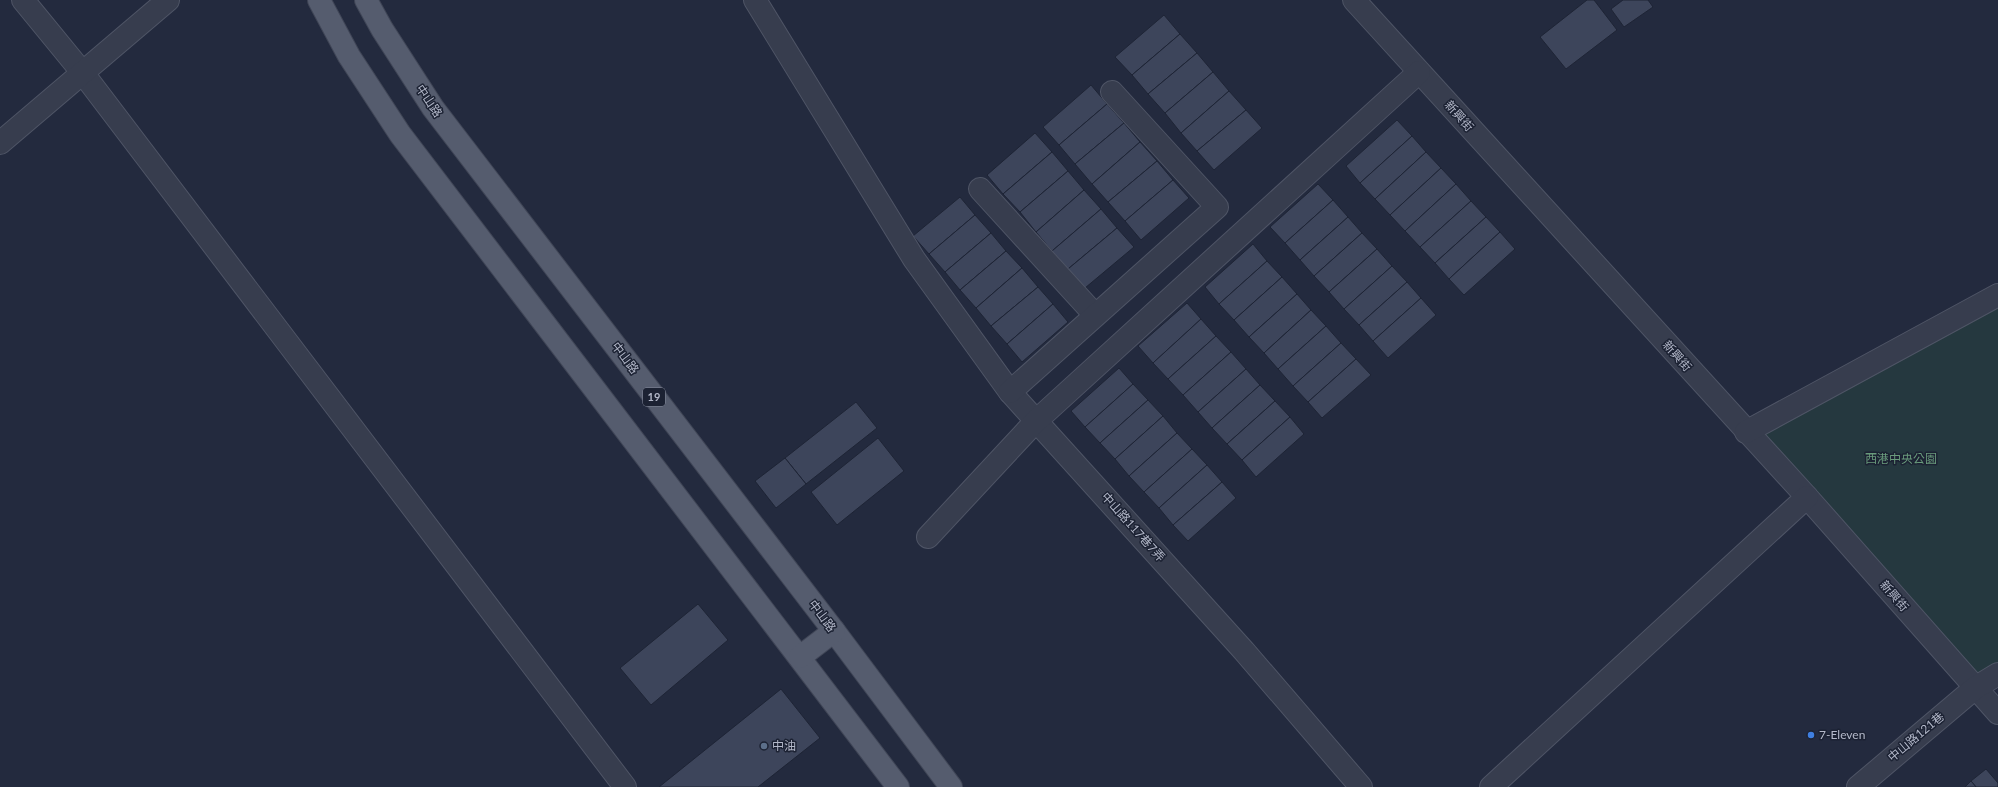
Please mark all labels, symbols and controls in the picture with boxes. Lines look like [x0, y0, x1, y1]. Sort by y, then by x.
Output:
street label: 中山路 [413, 82, 446, 120]
street label: 新興街 [1442, 97, 1477, 134]
street label: 新興街 [1660, 337, 1695, 374]
street label: 中山路 [609, 339, 642, 377]
road number: 19 [643, 388, 665, 406]
park label: 西港中央公園 [1865, 451, 1937, 466]
street label: 中山路117巷7弄 [1098, 489, 1168, 564]
street label: 新興街 [1877, 577, 1912, 614]
street label: 中山路 [806, 597, 839, 635]
street label: 中山路121巷 [1884, 709, 1947, 765]
place label: 7-Eleven [1819, 727, 1865, 742]
marker: 7-Eleven [1806, 730, 1816, 740]
place label: 中油 [772, 738, 796, 753]
marker: 中油 [759, 741, 769, 751]

